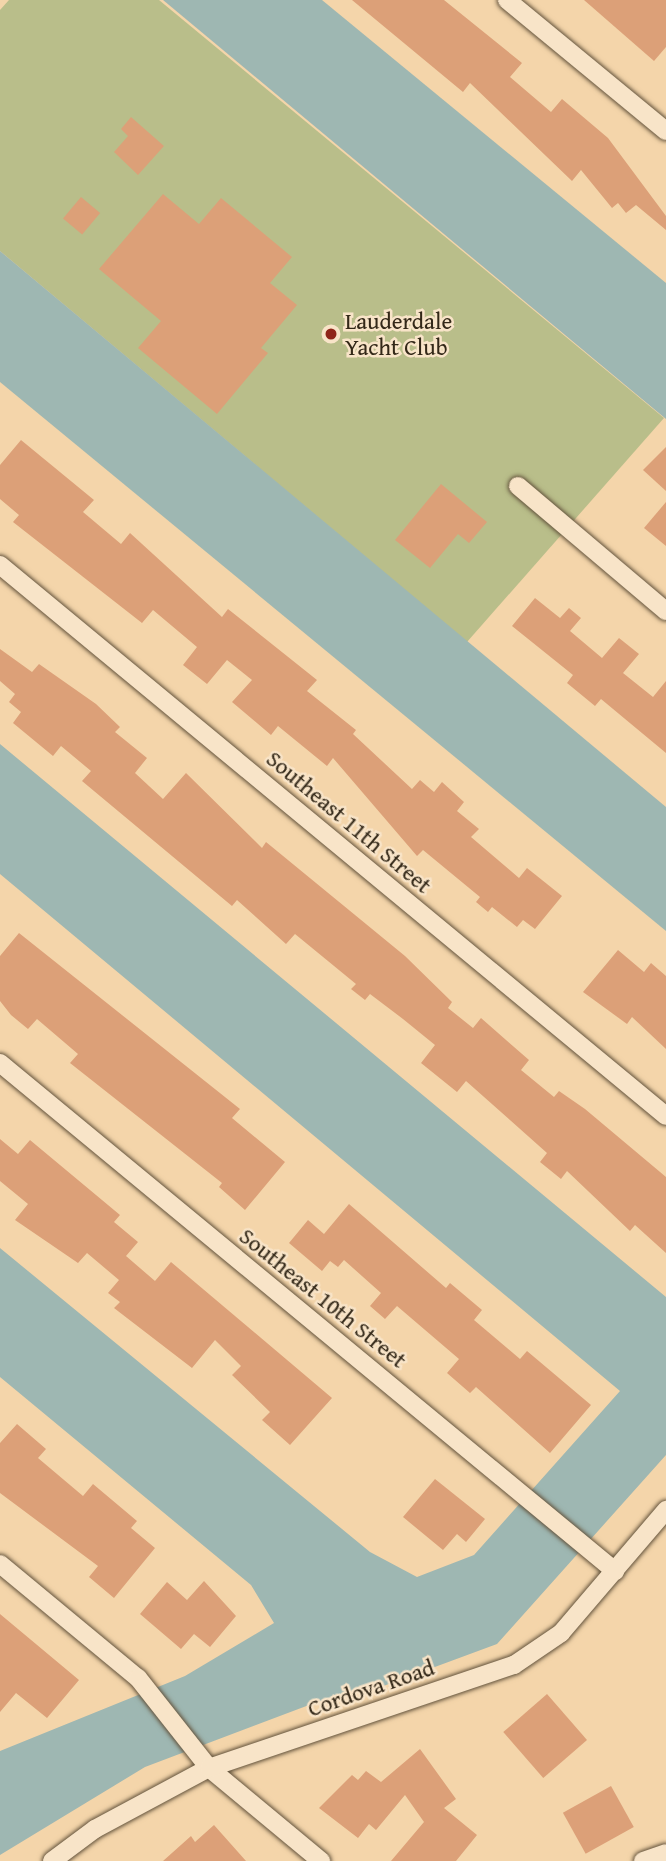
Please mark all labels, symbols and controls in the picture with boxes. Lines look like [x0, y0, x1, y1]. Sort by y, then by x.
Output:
place label: Lauderdale Yacht Club [345, 307, 452, 361]
marker: Lauderdale Yacht Club [323, 326, 339, 342]
street label: Southeast 11th Street [261, 745, 437, 899]
street label: Southeast 10th Street [234, 1222, 412, 1374]
street label: Cordova Road [304, 1653, 438, 1723]

